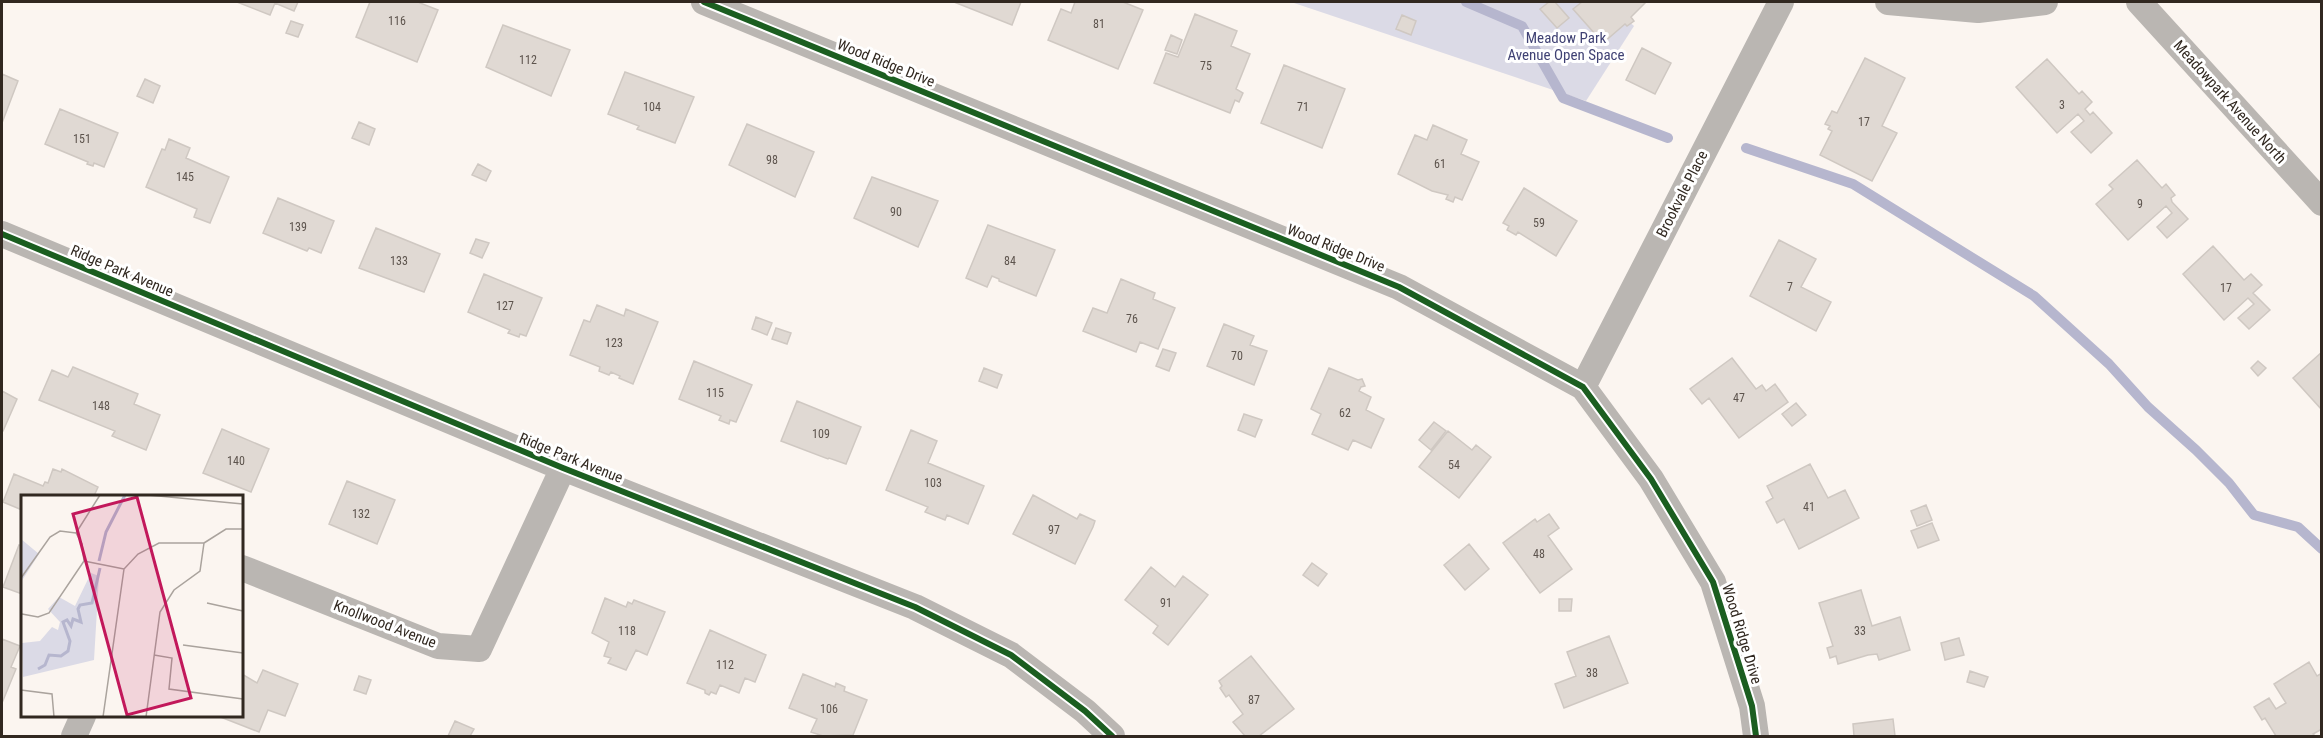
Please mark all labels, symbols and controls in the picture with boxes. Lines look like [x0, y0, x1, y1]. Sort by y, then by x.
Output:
house number: 116 [388, 14, 406, 28]
house number: 81 [1093, 17, 1105, 31]
park label: Meadow Park Avenue Open Space [1507, 29, 1625, 64]
street label: Wood Ridge Drive [835, 35, 937, 91]
street label: Meadowpark Avenue North [2170, 37, 2290, 167]
house number: 112 [519, 53, 537, 67]
house number: 75 [1200, 59, 1212, 73]
house number: 3 [2059, 98, 2065, 112]
house number: 104 [643, 100, 661, 114]
house number: 71 [1297, 100, 1309, 114]
house number: 17 [1858, 115, 1870, 129]
house number: 151 [73, 132, 91, 146]
street label: Brookvale Place [1652, 148, 1712, 240]
house number: 98 [766, 153, 778, 167]
house number: 61 [1434, 157, 1446, 171]
house number: 145 [176, 170, 194, 184]
house number: 9 [2137, 197, 2143, 211]
house number: 90 [890, 205, 902, 219]
house number: 59 [1533, 216, 1545, 230]
house number: 139 [289, 220, 307, 234]
street label: Wood Ridge Drive [1285, 220, 1387, 276]
street label: Ridge Park Avenue [68, 241, 176, 301]
house number: 133 [390, 254, 408, 268]
house number: 84 [1004, 254, 1016, 268]
house number: 7 [1787, 280, 1793, 294]
house number: 17 [2220, 281, 2232, 295]
house number: 127 [496, 299, 514, 313]
house number: 76 [1126, 312, 1138, 326]
house number: 123 [605, 336, 623, 350]
house number: 70 [1231, 349, 1243, 363]
house number: 115 [706, 386, 724, 400]
house number: 47 [1733, 391, 1745, 405]
house number: 148 [92, 399, 110, 413]
house number: 62 [1339, 406, 1351, 420]
house number: 109 [812, 427, 830, 441]
street label: Ridge Park Avenue [517, 429, 625, 487]
house number: 140 [227, 454, 245, 468]
house number: 54 [1448, 458, 1460, 472]
house number: 103 [924, 476, 942, 490]
inset map [21, 495, 243, 717]
house number: 41 [1803, 500, 1815, 514]
house number: 132 [352, 507, 370, 521]
house number: 97 [1048, 523, 1060, 537]
house number: 48 [1533, 547, 1545, 561]
street label: Wood Ridge Drive [1718, 582, 1766, 686]
street label: Knollwood Avenue [331, 596, 439, 652]
house number: 91 [1160, 596, 1172, 610]
house number: 118 [618, 624, 636, 638]
house number: 33 [1854, 624, 1866, 638]
house number: 112 [716, 658, 734, 672]
house number: 38 [1586, 666, 1598, 680]
house number: 87 [1248, 693, 1260, 707]
house number: 106 [820, 702, 838, 716]

